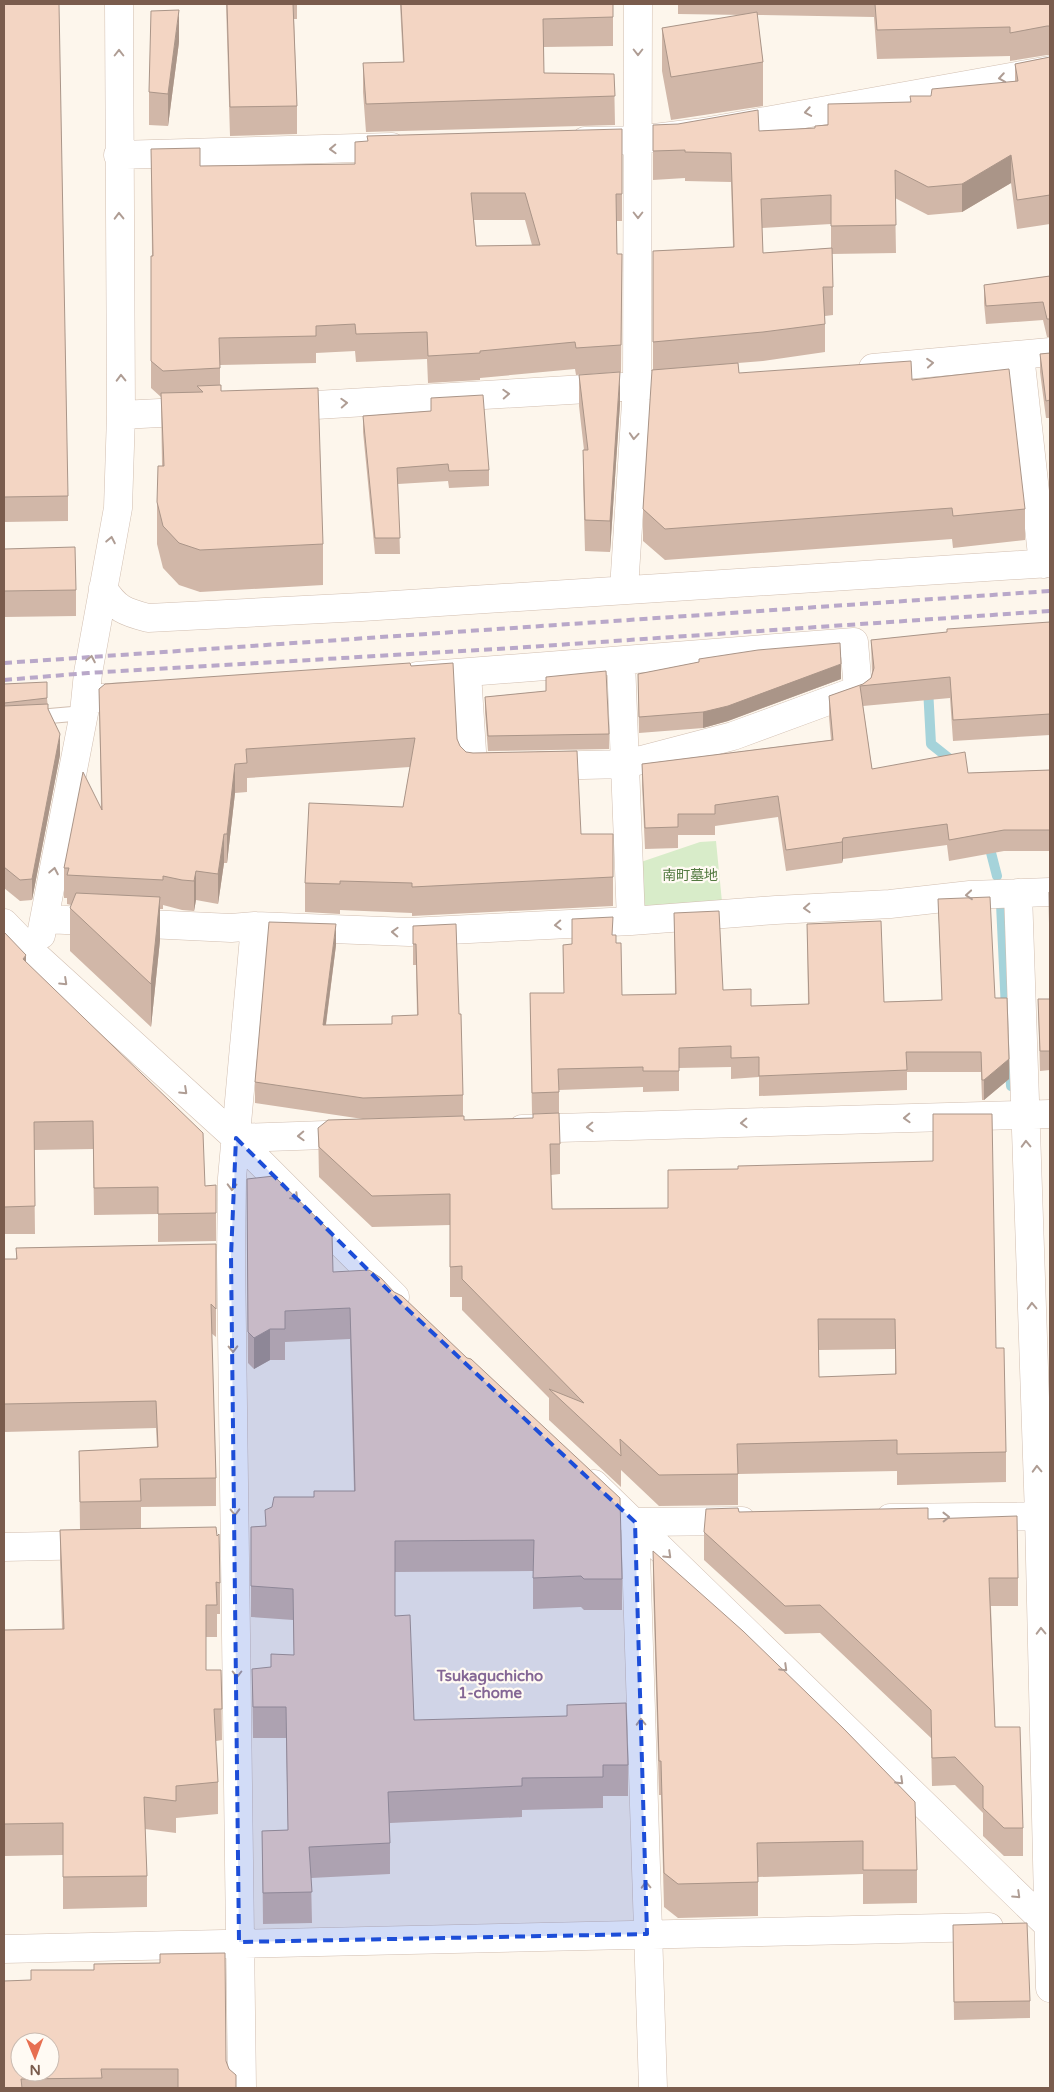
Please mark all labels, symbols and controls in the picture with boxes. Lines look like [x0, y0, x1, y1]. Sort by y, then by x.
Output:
one-way arrow [114, 49, 124, 56]
one-way arrow [633, 49, 643, 57]
one-way arrow [998, 72, 1006, 82]
one-way arrow [803, 106, 812, 116]
one-way arrow [328, 144, 336, 154]
one-way arrow [114, 211, 124, 219]
one-way arrow [633, 212, 643, 219]
one-way arrow [927, 358, 935, 369]
one-way arrow [116, 374, 126, 382]
one-way arrow [503, 389, 511, 400]
one-way arrow [340, 398, 348, 409]
one-way arrow [629, 432, 640, 440]
one-way arrow [106, 535, 116, 544]
one-way arrow [85, 655, 96, 664]
one-way arrow [48, 866, 58, 875]
park label: 南町墓地 [662, 867, 718, 884]
one-way arrow [965, 889, 973, 900]
one-way arrow [803, 903, 811, 914]
one-way arrow [554, 919, 562, 930]
one-way arrow [391, 926, 399, 937]
one-way arrow [59, 976, 68, 985]
one-way arrow [178, 1086, 187, 1095]
one-way arrow [902, 1113, 910, 1123]
one-way arrow [740, 1118, 748, 1128]
one-way arrow [585, 1122, 593, 1133]
one-way arrow [297, 1130, 305, 1141]
one-way arrow [1021, 1140, 1032, 1148]
one-way arrow [227, 1183, 237, 1191]
one-way arrow [289, 1191, 298, 1200]
one-way arrow [1026, 1302, 1037, 1310]
one-way arrow [227, 1345, 238, 1353]
one-way arrow [1032, 1465, 1042, 1472]
one-way arrow [230, 1508, 241, 1516]
one-way arrow [942, 1512, 950, 1523]
one-way arrow [662, 1549, 671, 1558]
one-way arrow [1036, 1627, 1046, 1634]
one-way arrow [778, 1662, 787, 1671]
district label: Tsukaguchicho 1-chome [436, 1667, 543, 1702]
one-way arrow [232, 1670, 242, 1678]
one-way arrow [636, 1718, 646, 1726]
one-way arrow [895, 1775, 904, 1784]
one-way arrow [641, 1881, 651, 1888]
one-way arrow [1011, 1889, 1020, 1898]
north arrow [10, 2032, 60, 2082]
text: N [29, 2061, 41, 2078]

